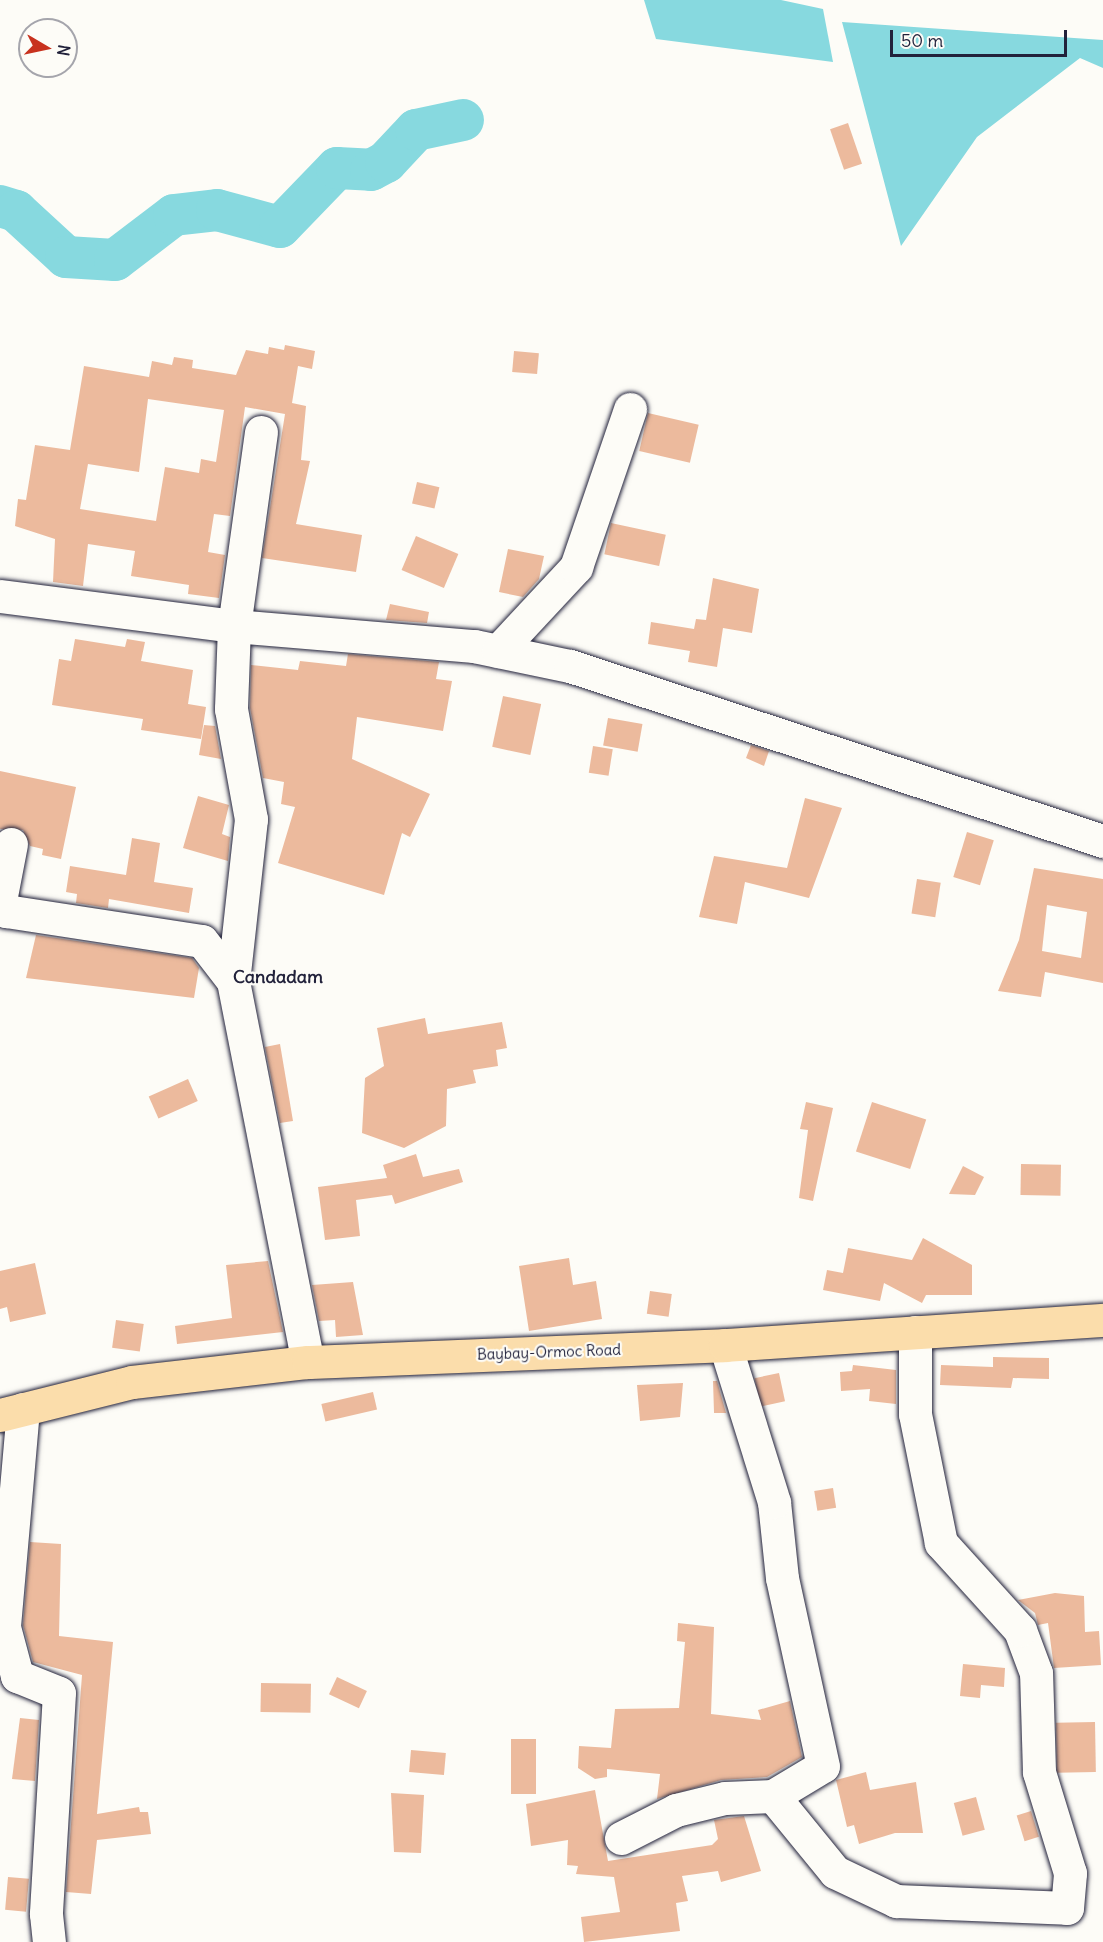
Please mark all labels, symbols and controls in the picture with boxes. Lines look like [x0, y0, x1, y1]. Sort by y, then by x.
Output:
north arrow [18, 18, 78, 78]
scale bar [893, 18, 1070, 56]
text: 50 m [901, 29, 943, 52]
text: N [53, 43, 75, 58]
district label: Candadam [233, 966, 323, 988]
street label: Baybay-Ormoc Road [477, 1340, 621, 1364]

